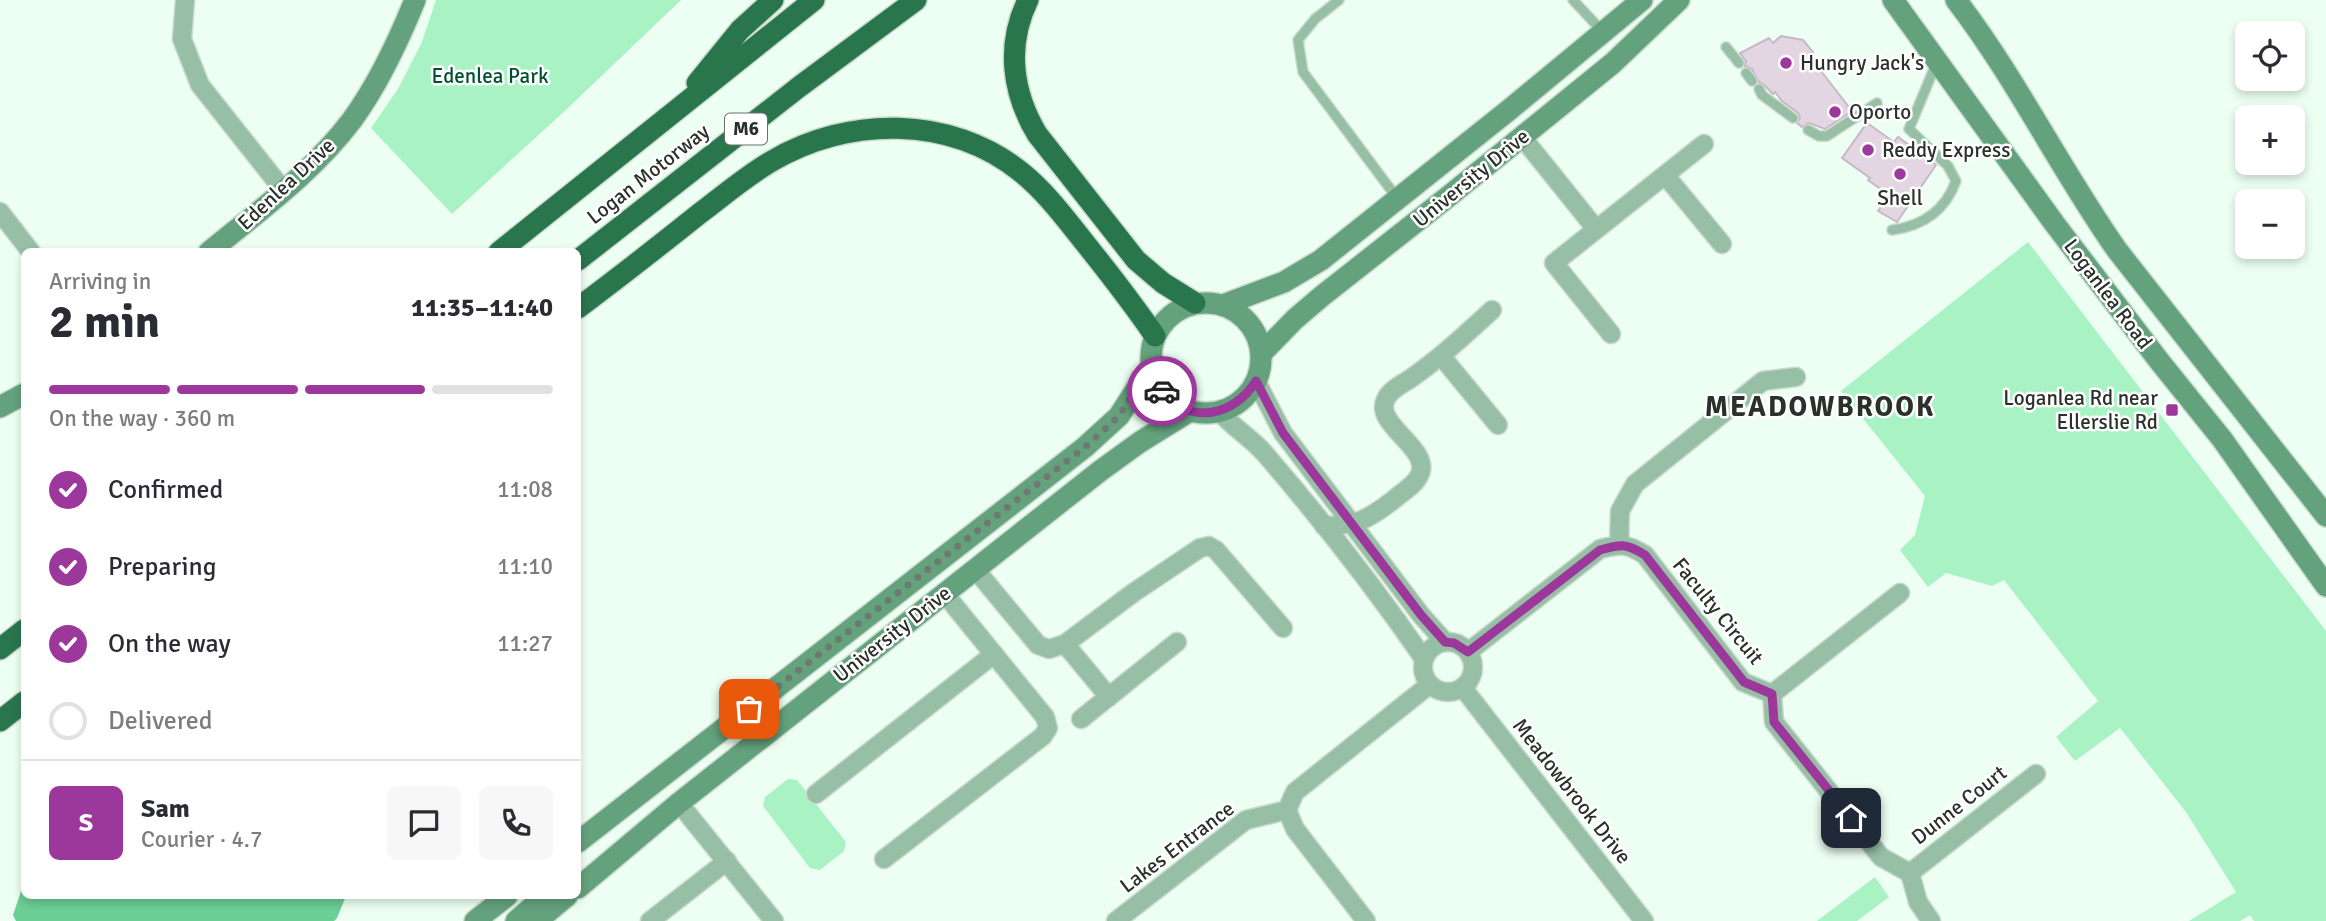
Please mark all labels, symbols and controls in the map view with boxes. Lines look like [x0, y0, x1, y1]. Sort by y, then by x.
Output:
map controls [2235, 21, 2305, 259]
button: locate [2235, 21, 2305, 91]
place label: Hungry Jack's [1800, 50, 1924, 76]
marker: Hungry Jack's [1778, 55, 1794, 71]
park label: Edenlea Park [432, 63, 549, 89]
place label: Oporto [1849, 99, 1911, 125]
marker: Oporto [1827, 104, 1843, 120]
button: + [2235, 105, 2305, 175]
road number: M6 [725, 113, 767, 144]
street label: Logan Motorway [582, 118, 715, 230]
street label: University Drive [1408, 123, 1534, 233]
street label: Edenlea Drive [232, 132, 340, 236]
place label: Reddy Express [1882, 137, 2010, 163]
marker: Reddy Express [1860, 142, 1876, 158]
marker: Shell [1892, 166, 1908, 182]
place label: Shell [1877, 185, 1923, 211]
button: − [2235, 189, 2305, 259]
street label: Loganlea Road [2058, 234, 2158, 354]
text: Arriving in [49, 267, 151, 296]
text: 11:35–11:40 [411, 292, 553, 324]
text: 2 min [49, 294, 160, 350]
courier [1127, 356, 1197, 426]
icon: car [1143, 372, 1181, 410]
place label: Loganlea Rd near Ellerslie Rd [2003, 385, 2158, 435]
district label: MEADOWBROOK [1705, 390, 1935, 424]
marker: Loganlea Rd near Ellerslie Rd [2164, 402, 2180, 418]
text: On the way · 360 m [49, 404, 235, 433]
icon: check [49, 471, 87, 509]
text: Confirmed [108, 474, 223, 506]
text: 11:08 [497, 475, 553, 504]
icon: check [49, 548, 87, 586]
text: Preparing [108, 551, 216, 583]
text: 11:10 [497, 552, 553, 581]
street label: Faculty Circuit [1667, 552, 1769, 670]
street label: University Drive [828, 580, 956, 688]
icon: check [49, 625, 87, 663]
text: On the way [108, 628, 231, 660]
text: 11:27 [497, 629, 553, 658]
pin [719, 679, 779, 739]
icon: bag [730, 690, 768, 728]
text: Delivered [108, 705, 213, 737]
street label: Meadowbrook Drive [1507, 713, 1637, 869]
street label: Dunne Court [1906, 760, 2012, 850]
button: chat [387, 786, 461, 860]
button: phone [479, 786, 553, 860]
pin [1821, 788, 1881, 848]
text: Sam [141, 793, 190, 825]
street label: Lakes Entrance [1115, 796, 1239, 898]
icon: home [1832, 799, 1870, 837]
text: S [79, 807, 93, 839]
text: Courier · 4.7 [141, 825, 262, 854]

